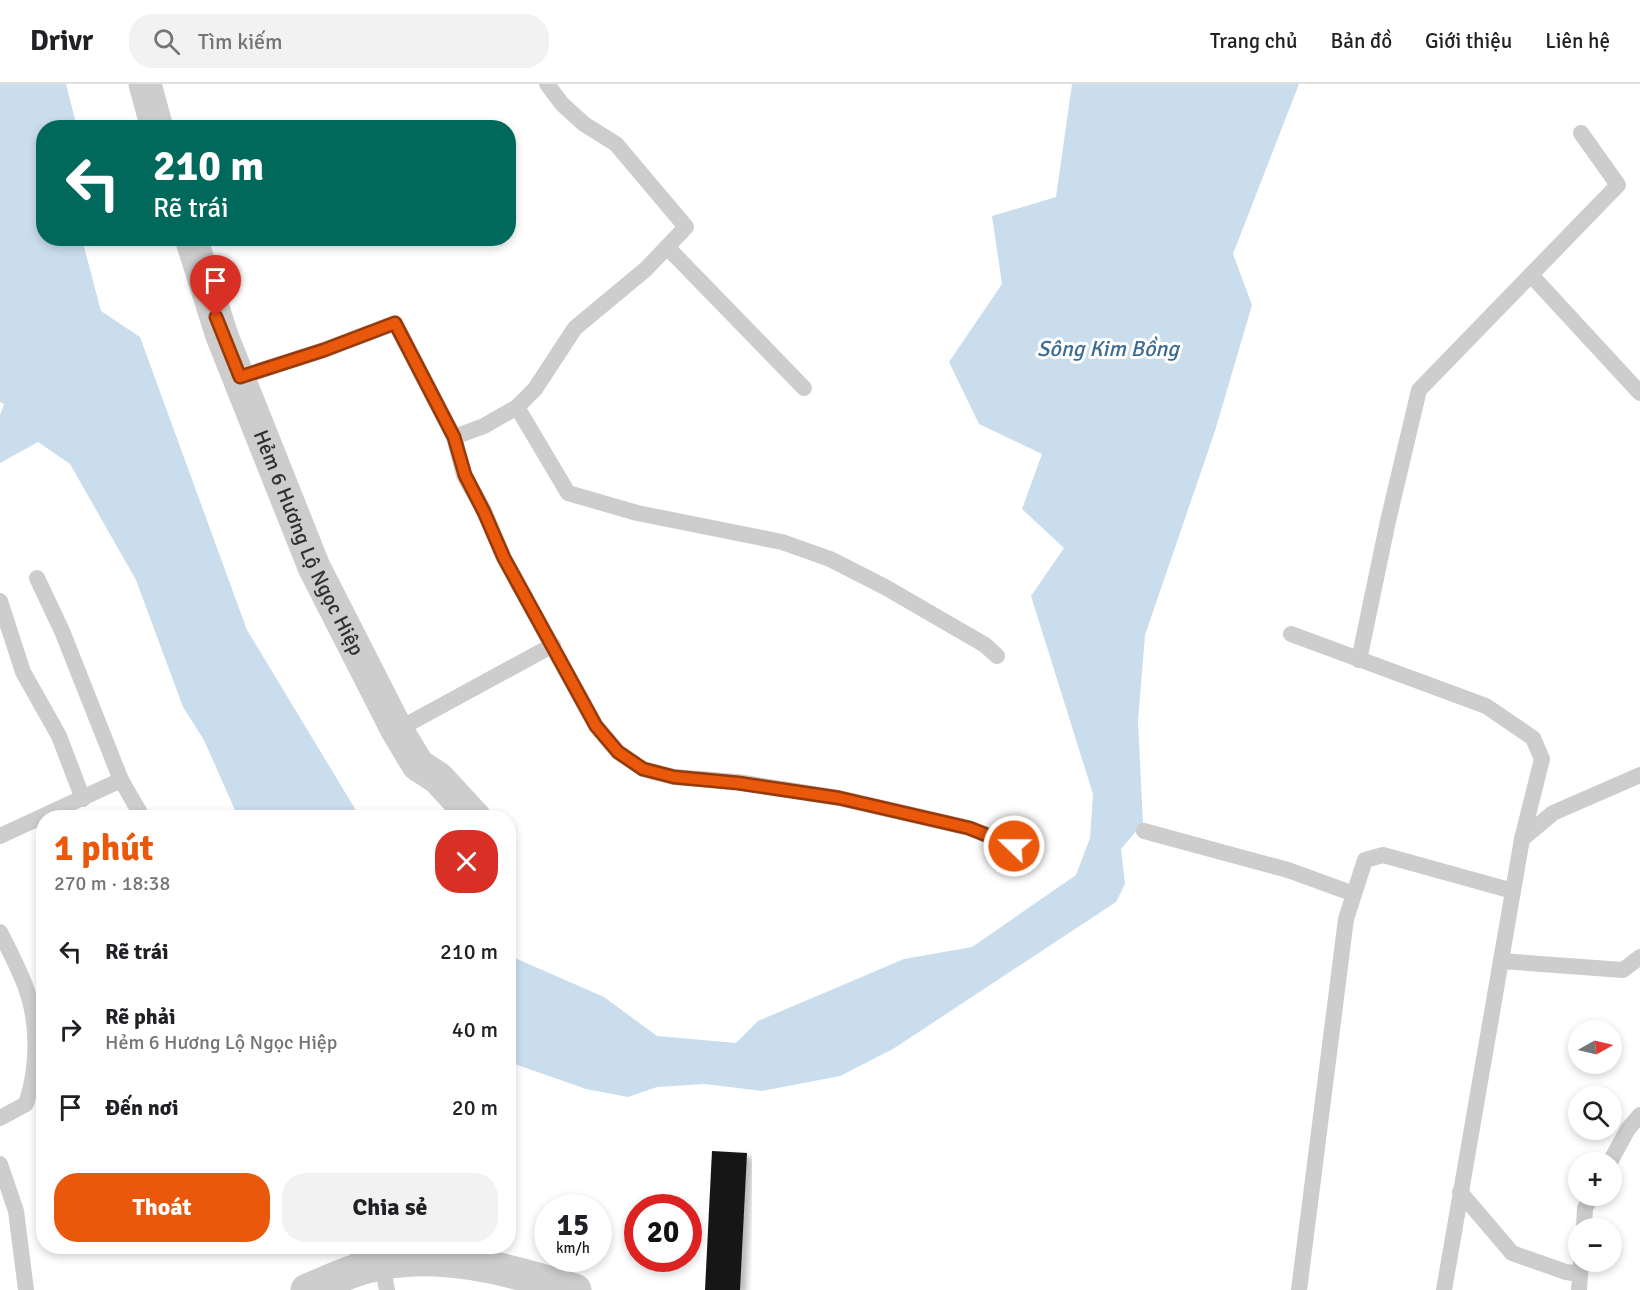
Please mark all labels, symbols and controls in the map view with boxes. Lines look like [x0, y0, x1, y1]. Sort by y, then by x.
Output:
search box [129, 14, 549, 68]
text: Drivr [30, 24, 93, 58]
icon: search [150, 25, 183, 58]
text: Tìm kiếm [198, 28, 283, 55]
text: Trang chủ [1210, 28, 1298, 54]
text: Bản đồ [1331, 28, 1392, 54]
text: Giới thiệu [1425, 28, 1512, 54]
text: Liên hệ [1545, 28, 1610, 54]
text: 210 m [153, 141, 264, 192]
icon: left [54, 144, 132, 222]
text: Rẽ trái [153, 192, 229, 225]
pin [190, 255, 241, 317]
icon: arrive [199, 264, 232, 297]
water label: Sông Kim Bồng [1037, 335, 1181, 362]
street label: Hẻm 6 Hương Lộ Ngọc Hiệp [248, 426, 370, 660]
position arrow [982, 814, 1046, 878]
text: 1 phút [54, 826, 154, 871]
button: close [435, 830, 498, 893]
text: 270 m · 18:38 [54, 871, 170, 896]
icon: left [54, 935, 87, 968]
text: Rẽ trái [105, 938, 169, 965]
text: 210 m [440, 938, 498, 965]
text: Rẽ phải [105, 1003, 176, 1030]
icon: right [54, 1013, 87, 1046]
text: 40 m [452, 1016, 498, 1043]
north arrow [1568, 1020, 1622, 1074]
map controls [1568, 1020, 1622, 1272]
text: Hẻm 6 Hương Lộ Ngọc Hiệp [105, 1030, 337, 1055]
button: search [1568, 1086, 1622, 1140]
icon: arrive [54, 1091, 87, 1124]
text: Đến nơi [105, 1094, 179, 1121]
text: 20 m [452, 1094, 498, 1121]
button: + [1568, 1152, 1622, 1206]
button: Thoát [54, 1173, 270, 1242]
button: Chia sẻ [282, 1173, 498, 1242]
speed limit sign: 20 [624, 1194, 702, 1272]
text: 15 [557, 1207, 589, 1244]
button: − [1568, 1218, 1622, 1272]
text: km/h [556, 1239, 590, 1257]

